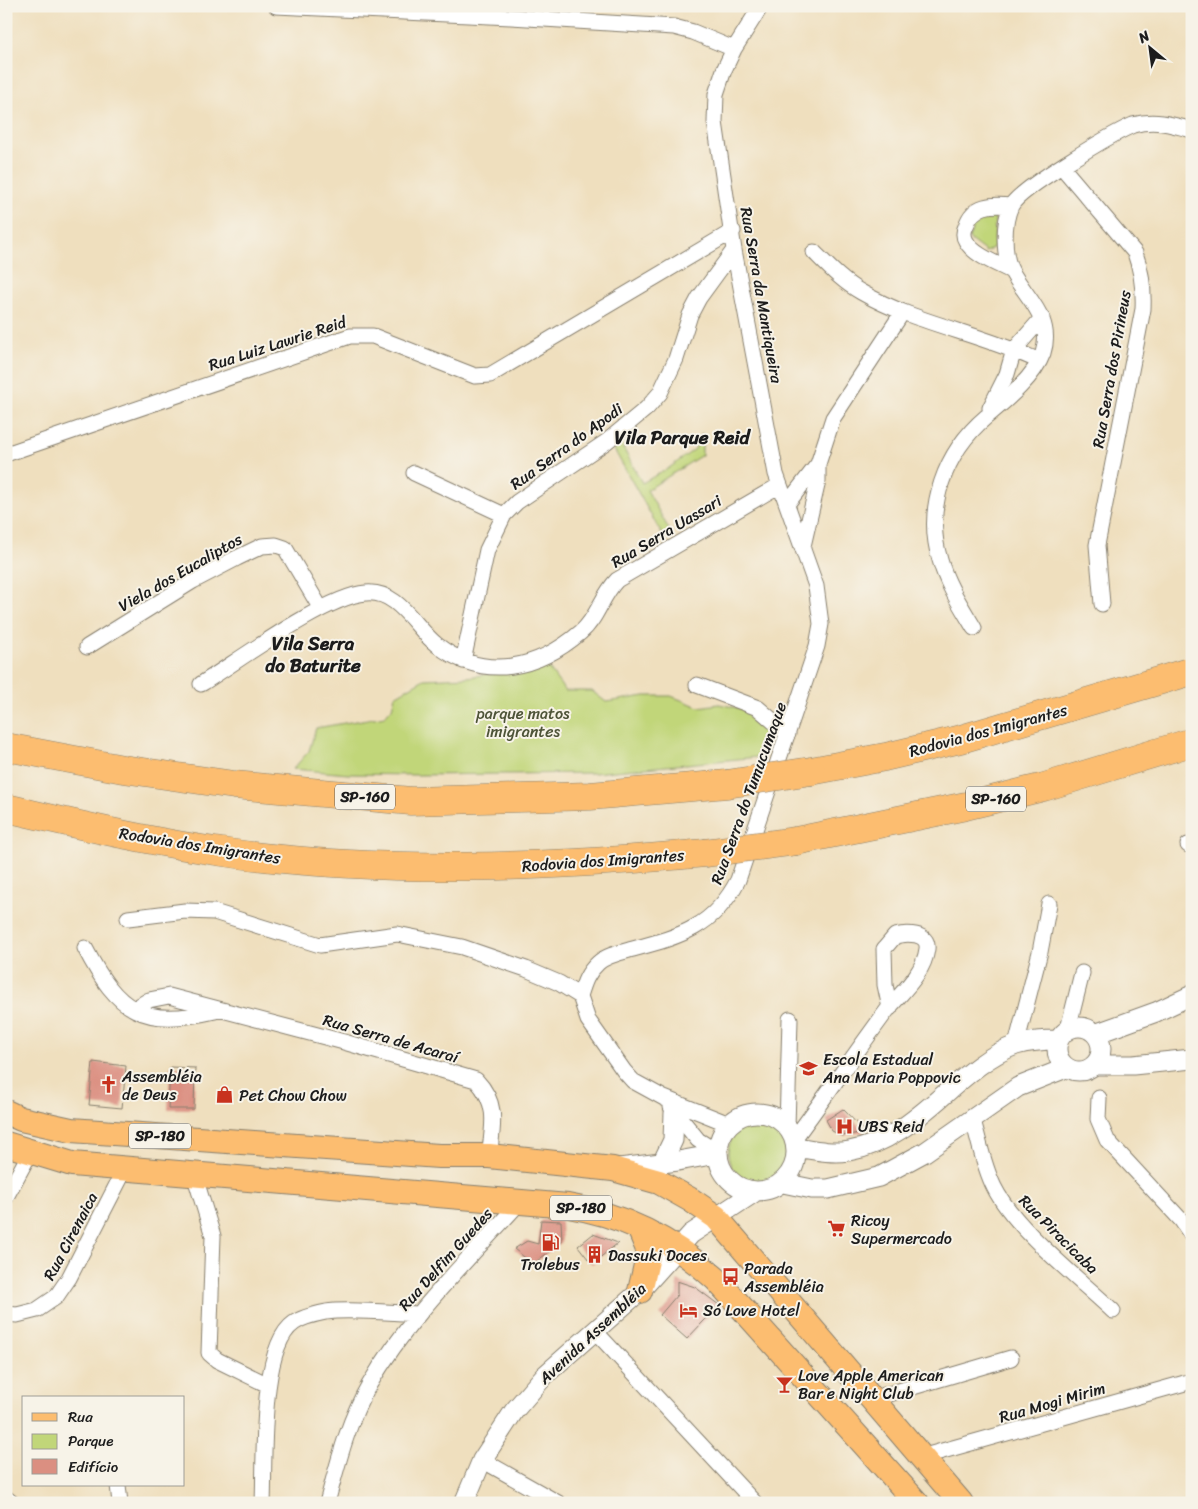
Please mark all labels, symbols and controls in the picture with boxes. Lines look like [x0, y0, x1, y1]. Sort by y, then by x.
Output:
north arrow [1126, 22, 1176, 72]
text: N [1133, 24, 1155, 51]
street label: Rua Serra da Mantiqueira [732, 205, 791, 386]
street label: Rua Serra dos Pirineus [1083, 287, 1140, 450]
street label: Rua Luiz Lawrie Reid [205, 307, 351, 379]
street label: Rua Serra do Apodi [504, 395, 629, 498]
district label: Vila Parque Reid [615, 421, 751, 454]
street label: Rua Serra Uassari [605, 486, 728, 576]
street label: Viela dos Eucaliptos [113, 525, 248, 620]
district label: Vila Serra do Baturite [265, 627, 361, 682]
street label: Rodovia dos Imigrantes [906, 695, 1071, 766]
street label: Rua Serra do Tumucumaque [702, 698, 795, 889]
park label: parque matos imigrantes [475, 699, 570, 746]
road number: SP-160 [335, 784, 395, 810]
road number: SP-160 [966, 786, 1026, 812]
street label: Rodovia dos Imigrantes [117, 818, 283, 873]
street label: Rodovia dos Imigrantes [521, 840, 686, 881]
street label: Rua Serra de Acaraí [320, 1005, 465, 1072]
place label: Escola Estadual Ana Maria Poppovic [822, 1045, 961, 1092]
school or university icon: Escola Estadual Ana Maria Poppovic [799, 1058, 819, 1078]
place label: Assembléia de Deus [121, 1062, 202, 1109]
church icon: Assembléia de Deus [98, 1075, 118, 1095]
place label: Pet Chow Chow [239, 1081, 347, 1110]
shop icon: Pet Chow Chow [215, 1085, 235, 1105]
place label: UBS Reid [858, 1112, 925, 1141]
hospital icon: UBS Reid [834, 1116, 854, 1136]
road number: SP-180 [129, 1124, 191, 1148]
street label: Rua Cirenaica [35, 1187, 106, 1286]
street label: Rua Piracicaba [1012, 1187, 1106, 1281]
road number: SP-180 [550, 1196, 612, 1220]
street label: Rua Delfim Guedes [391, 1201, 500, 1318]
place label: Ricoy Supermercado [851, 1206, 952, 1253]
supermarket icon: Ricoy Supermercado [827, 1219, 847, 1239]
fuel station icon: Trolebus [540, 1232, 560, 1252]
place label: Dassuki Doces [608, 1241, 708, 1270]
building icon: Dassuki Doces [584, 1245, 604, 1265]
place label: Trolebus [520, 1250, 580, 1279]
place label: Parada Assembléia [743, 1254, 824, 1301]
bus stop icon: Parada Assembléia [720, 1267, 740, 1287]
street label: Avenida Assembléia [531, 1275, 653, 1392]
place label: Só Love Hotel [703, 1296, 800, 1325]
hotel icon: Só Love Hotel [679, 1300, 699, 1320]
place label: Love Apple American Bar e Night Club [798, 1361, 944, 1408]
street label: Rua Mogi Mirim [996, 1373, 1109, 1431]
bar icon: Love Apple American Bar e Night Club [774, 1374, 794, 1394]
legend [22, 1396, 185, 1486]
text: Rua [68, 1404, 93, 1430]
text: Parque [68, 1428, 113, 1454]
text: Edifício [68, 1454, 119, 1480]

